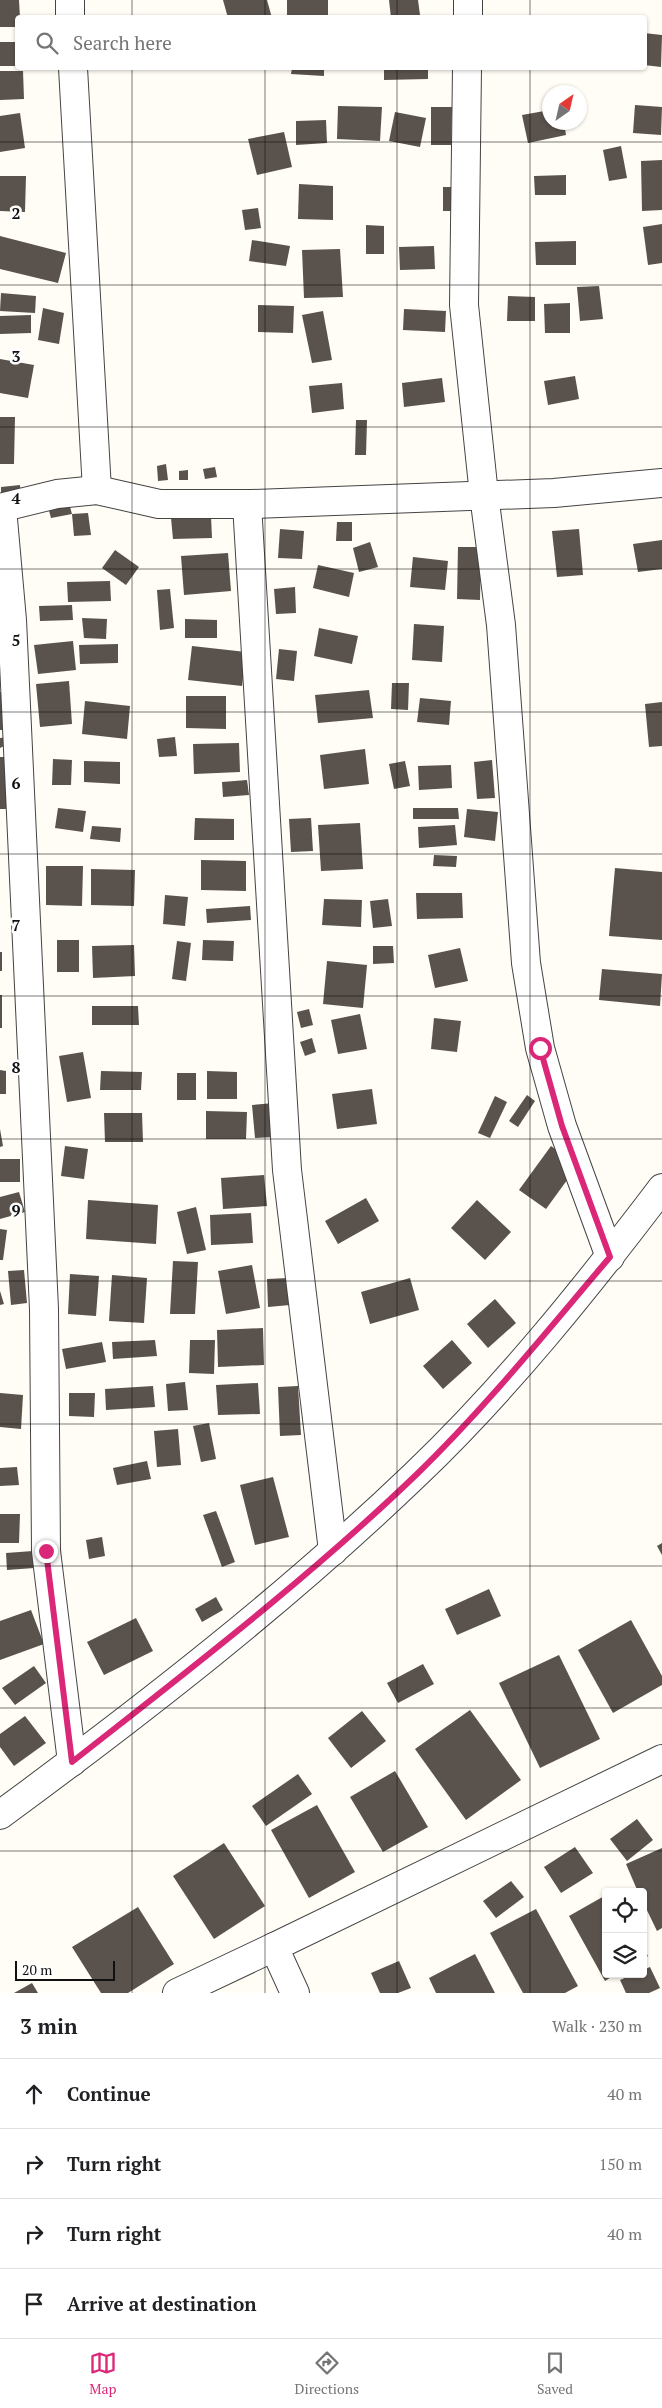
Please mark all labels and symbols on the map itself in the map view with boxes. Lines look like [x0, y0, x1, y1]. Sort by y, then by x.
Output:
north arrow [542, 85, 587, 130]
text: 2 [11, 202, 21, 224]
text: 3 [11, 345, 21, 367]
text: 4 [11, 487, 21, 509]
text: 5 [11, 629, 21, 651]
text: 6 [11, 772, 21, 794]
text: 7 [11, 914, 21, 936]
route start [529, 1037, 552, 1060]
text: 8 [11, 1056, 21, 1078]
text: 9 [11, 1199, 21, 1221]
route end [35, 1540, 58, 1563]
scale bar [15, 1958, 115, 1981]

